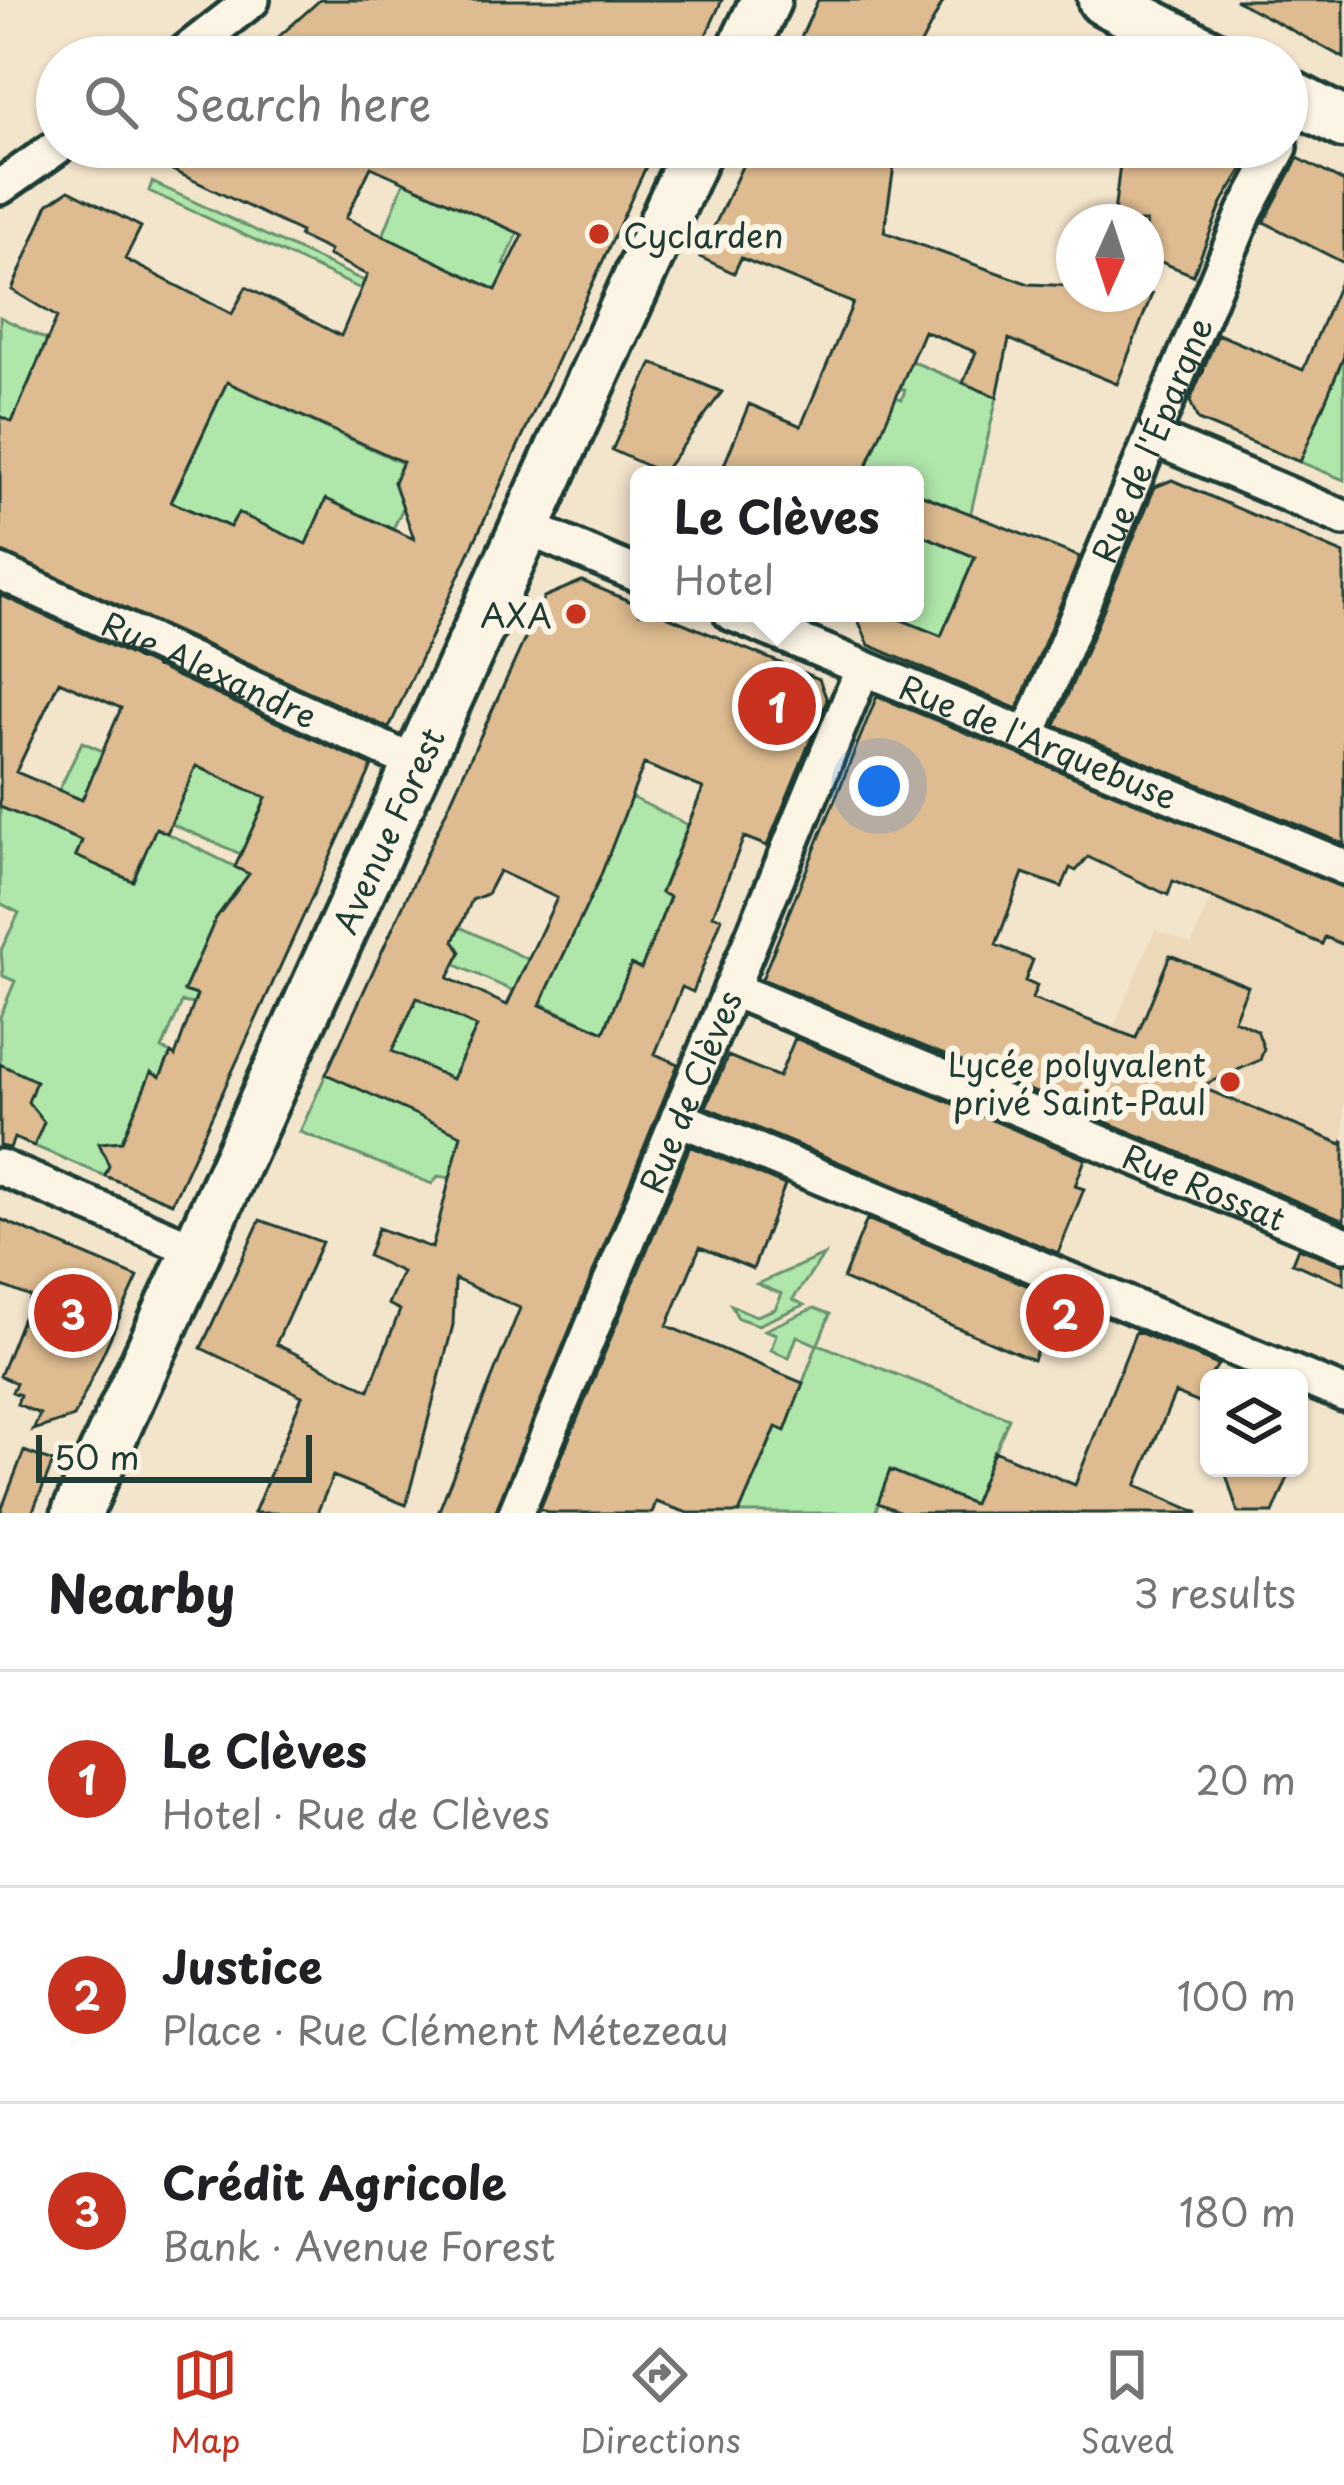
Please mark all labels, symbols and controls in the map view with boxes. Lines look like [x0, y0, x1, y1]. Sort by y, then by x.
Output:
search box [36, 36, 1308, 168]
text: Search here [174, 68, 431, 136]
icon: search [78, 69, 144, 135]
north arrow [1056, 204, 1164, 312]
place label: Cyclarden [623, 209, 784, 259]
marker: Cyclarden [586, 221, 612, 247]
street label: Rue de l'Épargne [1078, 309, 1224, 570]
popup [630, 466, 924, 622]
text: Le Clèves [674, 481, 880, 549]
text: Hotel [674, 549, 774, 608]
place label: AXA [480, 589, 552, 639]
street label: Rue Alexandre [94, 597, 325, 740]
marker: AXA [563, 601, 589, 627]
pin: 1 [738, 661, 816, 751]
street label: Rue de l'Arquebuse [892, 661, 1185, 820]
street label: Avenue Forest [319, 719, 456, 941]
your location [849, 756, 909, 816]
street label: Rue de Clèves [625, 982, 753, 1200]
place label: Lycée polyvalent privé Saint-Paul [948, 1038, 1206, 1126]
marker: Lycée polyvalent privé Saint-Paul [1217, 1069, 1243, 1095]
street label: Rue Rossat [1115, 1130, 1294, 1242]
pin: 3 [34, 1268, 112, 1358]
pin: 2 [1026, 1268, 1104, 1358]
map controls [1200, 1369, 1308, 1477]
button: layers [1200, 1369, 1308, 1477]
scale bar [36, 1429, 312, 1482]
text: 50 m [54, 1431, 140, 1481]
text: Nearby [48, 1553, 235, 1630]
text: 3 results [1133, 1562, 1296, 1621]
text: Le Clèves [162, 1715, 367, 1783]
text: 1 [78, 1749, 96, 1808]
text: 20 m [1195, 1749, 1296, 1808]
text: Hotel · Rue de Clèves [162, 1783, 550, 1842]
text: Justice [162, 1931, 323, 1999]
text: 2 [73, 1965, 101, 2024]
text: 100 m [1177, 1965, 1296, 2024]
text: Place · Rue Clément Métezeau [162, 1999, 729, 2058]
text: Crédit Agricole [162, 2147, 507, 2215]
text: 3 [74, 2181, 100, 2240]
text: 180 m [1179, 2181, 1296, 2240]
text: Bank · Avenue Forest [162, 2215, 555, 2274]
tab: Map [170, 2342, 240, 2464]
tab: Directions [580, 2342, 741, 2464]
tab: Saved [1080, 2342, 1174, 2464]

